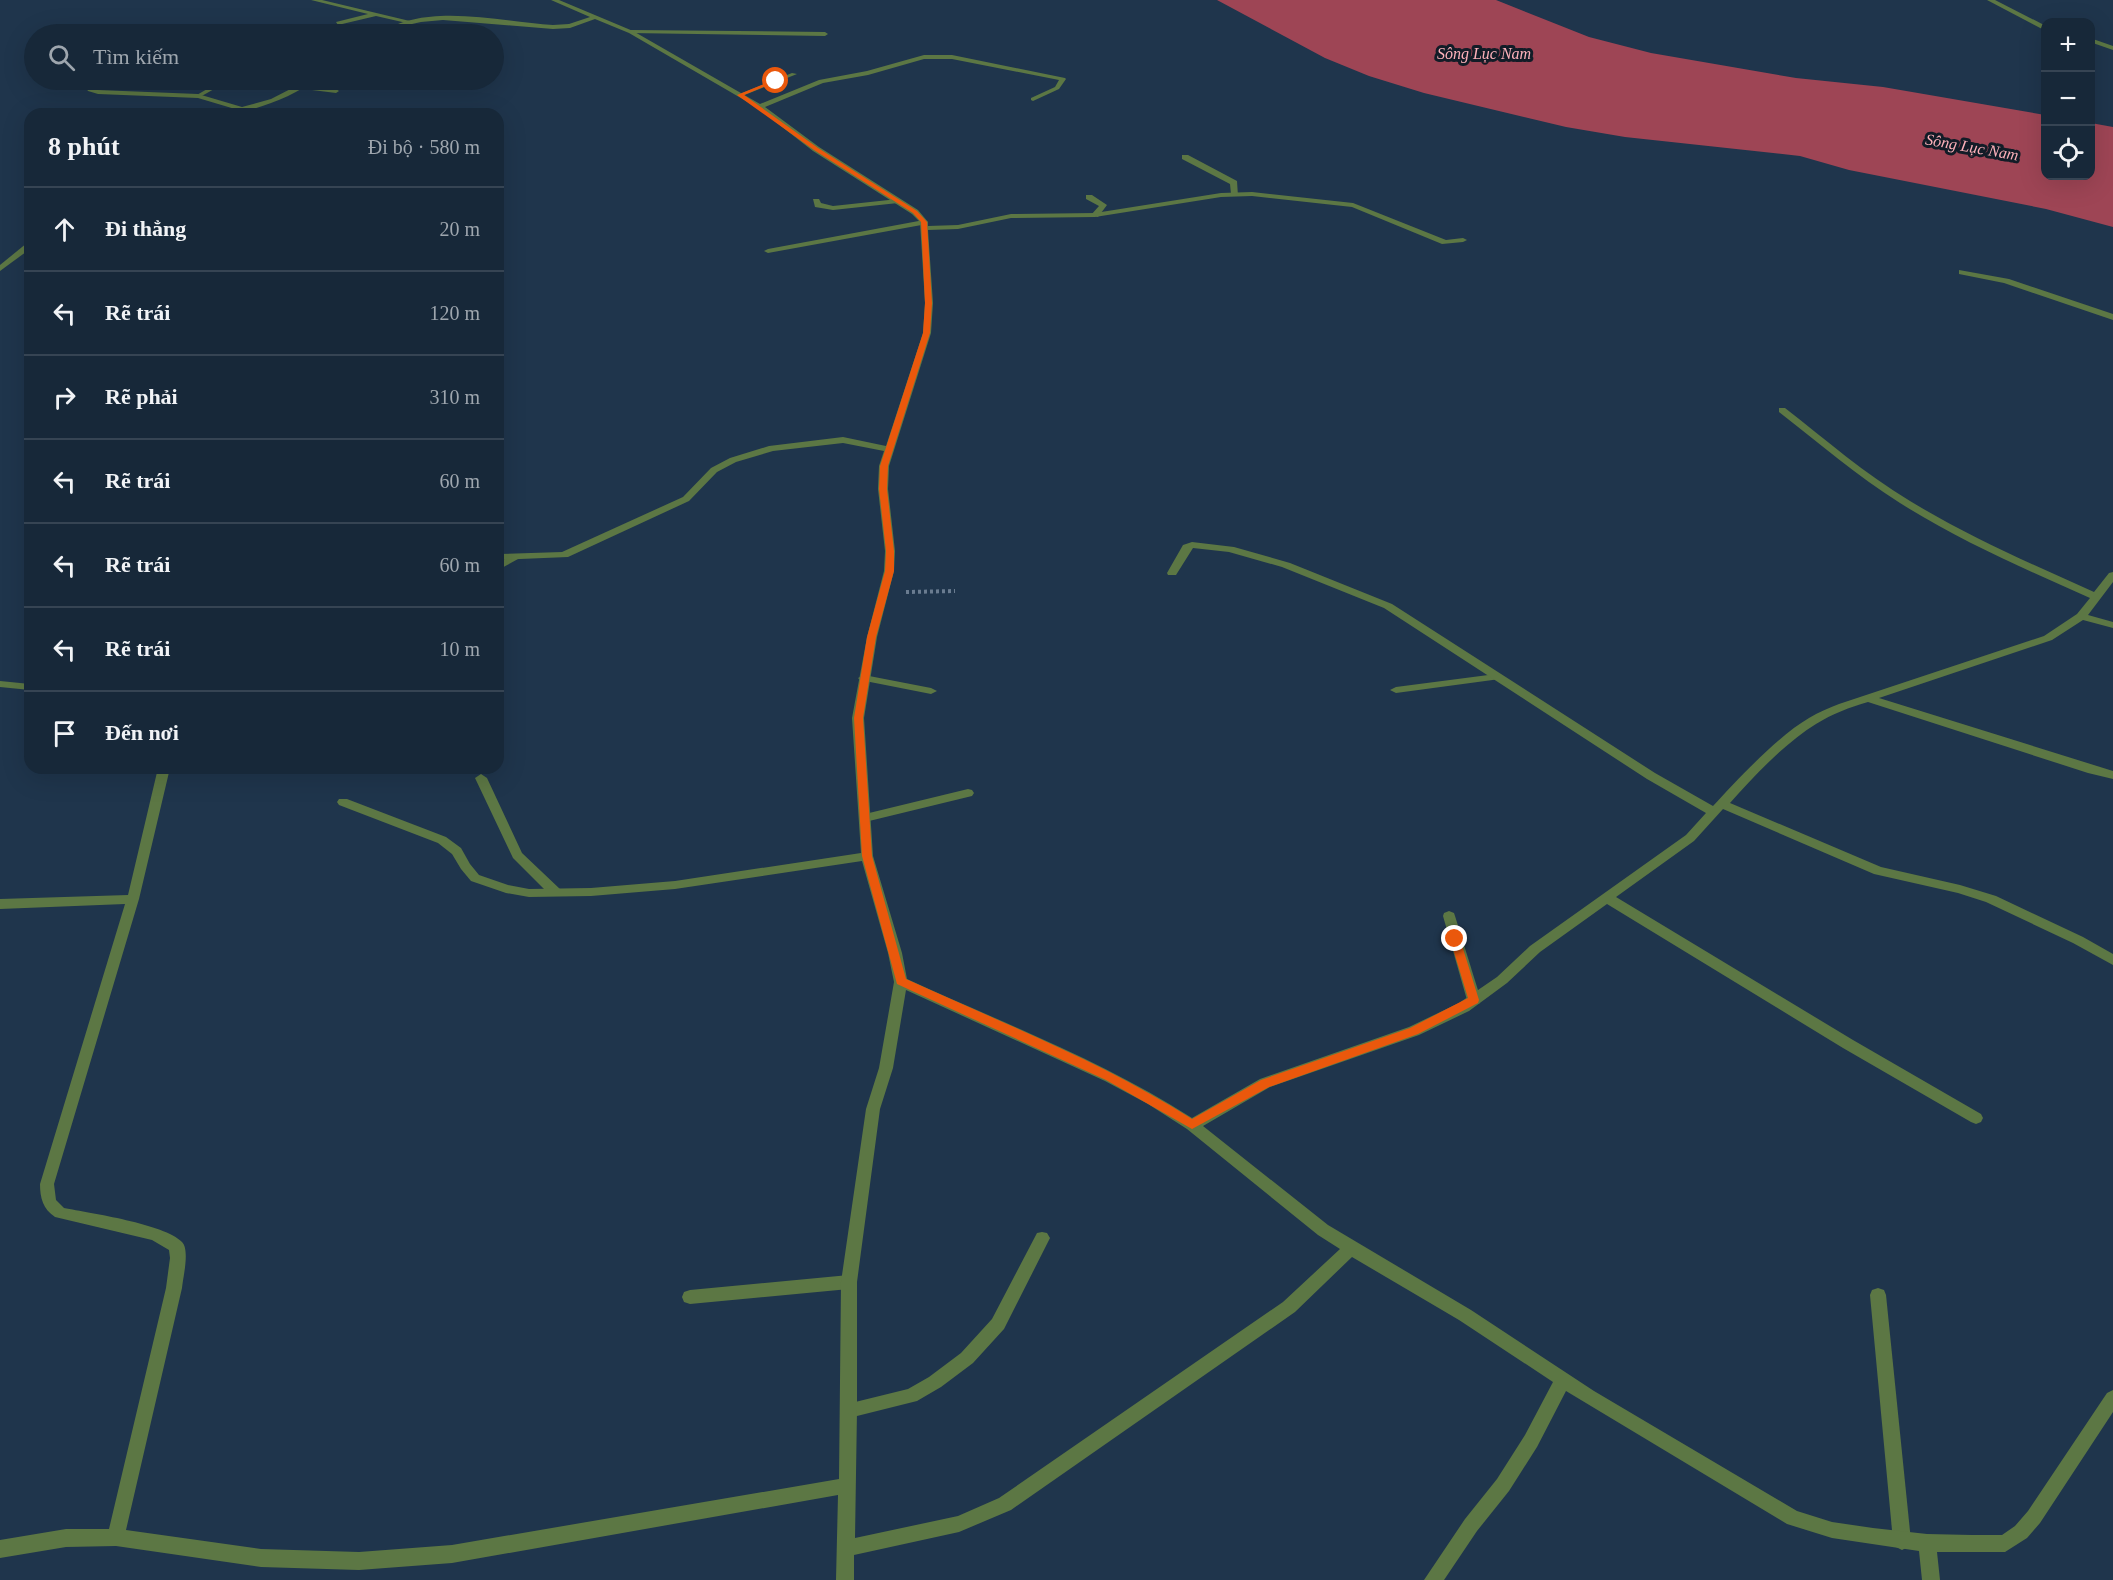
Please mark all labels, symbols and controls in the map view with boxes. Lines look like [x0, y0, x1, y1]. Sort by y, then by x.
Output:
map controls [2041, 18, 2095, 180]
button: + [2041, 18, 2095, 72]
search box [24, 24, 504, 90]
icon: search [45, 41, 78, 74]
text: Tìm kiếm [93, 44, 179, 69]
water label: Sông Lục Nam [1437, 45, 1531, 63]
route start [762, 67, 788, 93]
button: − [2041, 72, 2095, 126]
button: locate [2041, 126, 2095, 180]
water label: Sông Lục Nam [1924, 130, 2020, 165]
text: 8 phút [48, 132, 120, 161]
text: Đi bộ · 580 m [368, 136, 480, 158]
icon: ahead [48, 213, 81, 246]
text: Đi thẳng [105, 216, 186, 241]
text: 20 m [439, 218, 480, 240]
icon: left [48, 297, 81, 330]
text: Rẽ trái [105, 300, 170, 325]
text: 120 m [429, 302, 480, 324]
icon: right [48, 381, 81, 414]
text: Rẽ phải [105, 384, 178, 409]
text: 310 m [429, 386, 480, 408]
icon: left [48, 465, 81, 498]
text: Rẽ trái [105, 468, 170, 493]
text: 60 m [439, 470, 480, 492]
icon: left [48, 549, 81, 582]
text: Rẽ trái [105, 552, 170, 577]
text: 60 m [439, 554, 480, 576]
icon: left [48, 633, 81, 666]
text: Rẽ trái [105, 636, 170, 661]
text: 10 m [439, 638, 480, 660]
icon: arrive [48, 717, 81, 750]
text: Đến nơi [105, 720, 179, 745]
route end [1441, 925, 1467, 951]

